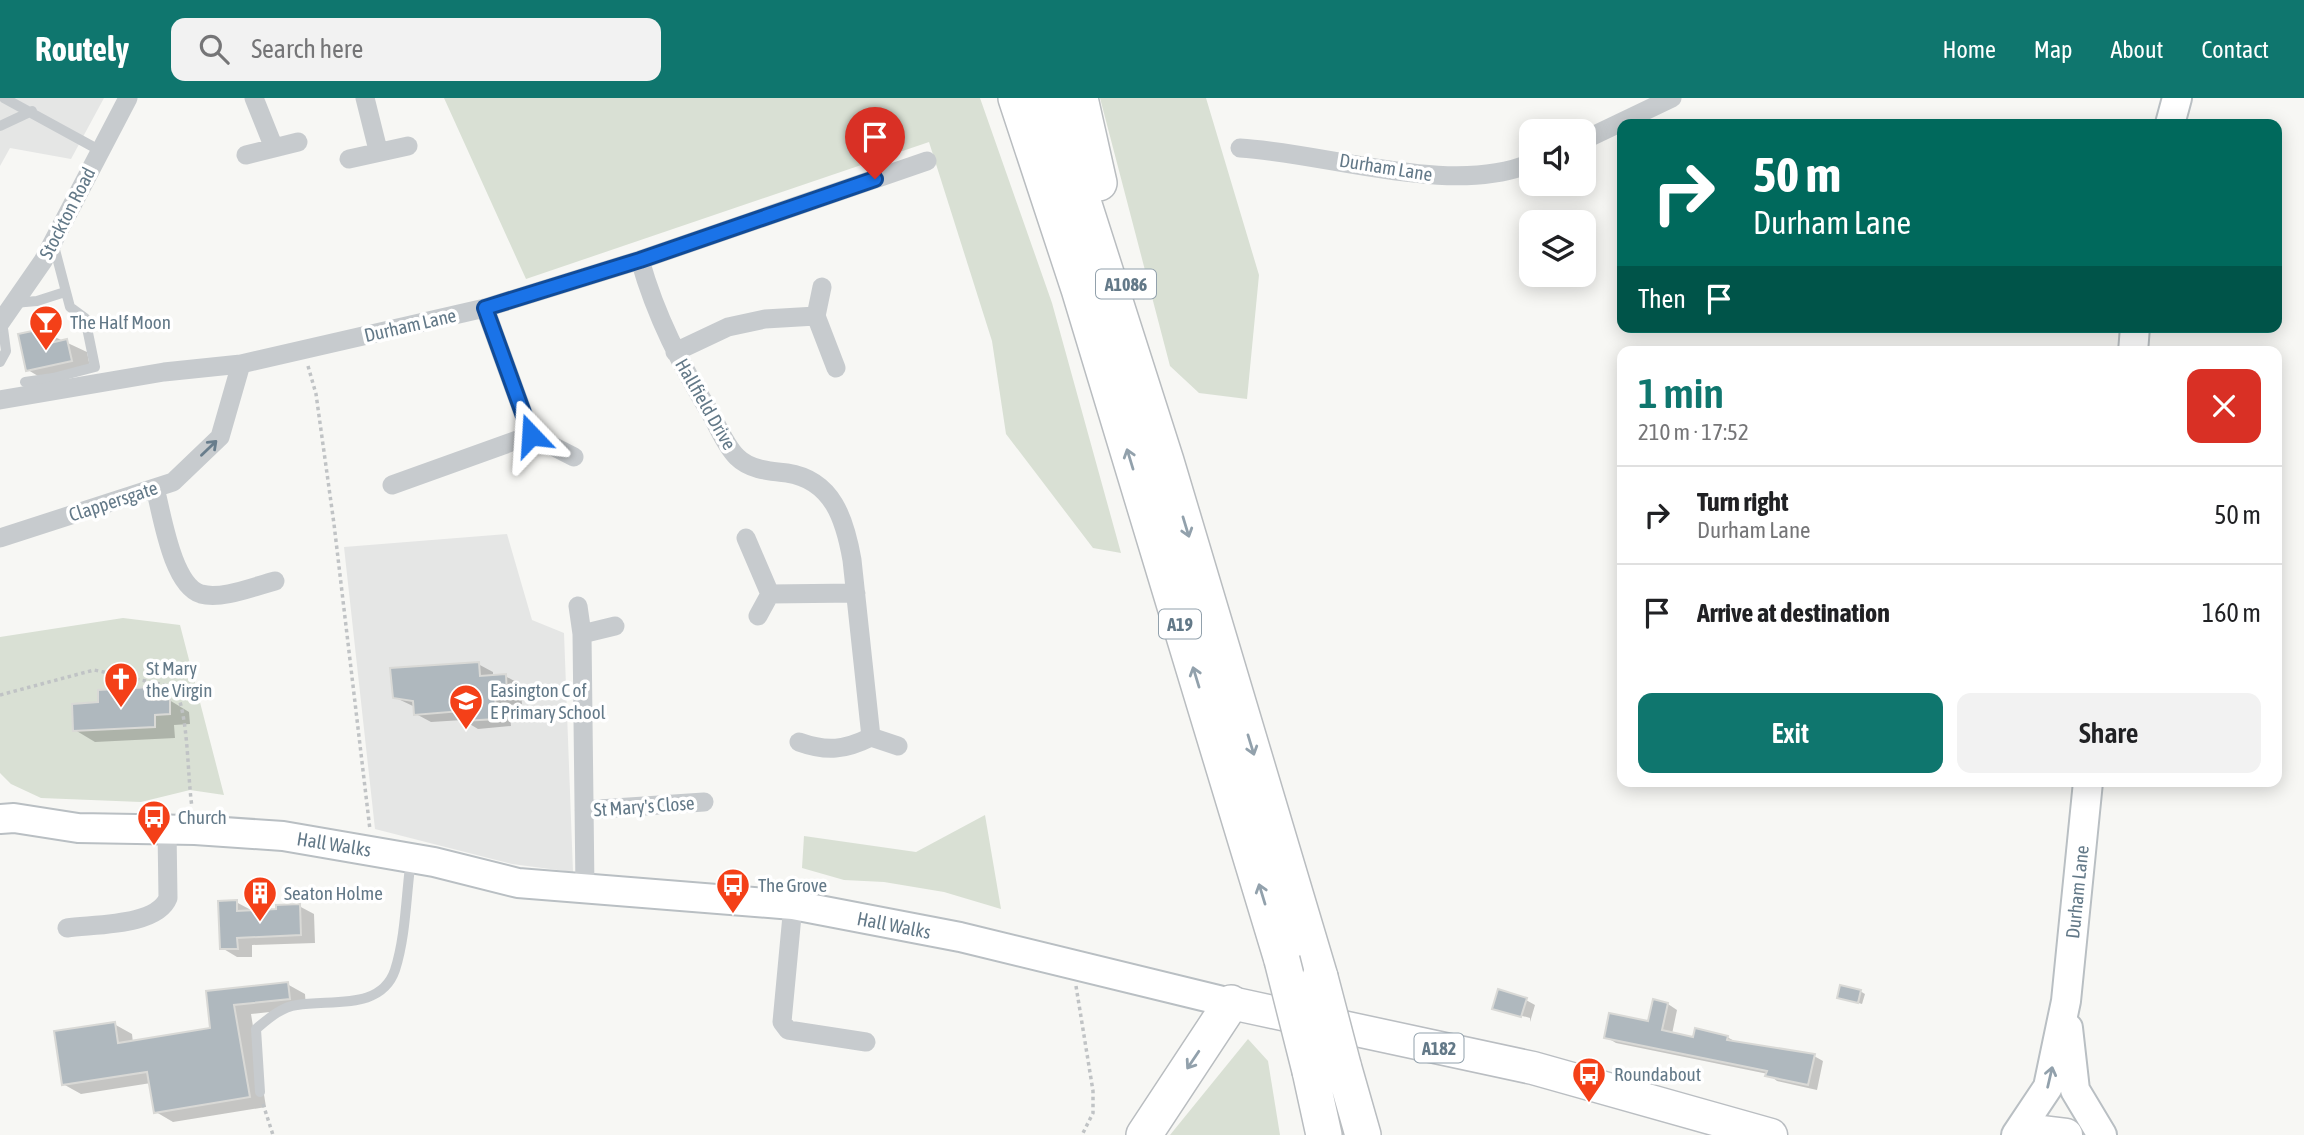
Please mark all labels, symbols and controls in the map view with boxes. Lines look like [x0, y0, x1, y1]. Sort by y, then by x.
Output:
search box [171, 18, 661, 81]
text: Routely [35, 30, 129, 68]
icon: search [195, 30, 233, 68]
text: Search here [251, 34, 363, 64]
text: Home [1942, 36, 1996, 63]
text: Map [2034, 36, 2072, 63]
text: About [2110, 36, 2163, 63]
text: Contact [2201, 36, 2269, 63]
pin [845, 107, 905, 179]
icon: arrive [856, 118, 894, 156]
map controls [1519, 119, 1596, 287]
button: sound [1519, 119, 1596, 196]
text: 50 m [1753, 146, 1841, 202]
icon: right [1638, 147, 1729, 238]
street label: Durham Lane [1338, 149, 1434, 185]
street label: Stockton Road [35, 164, 99, 262]
text: Durham Lane [1753, 204, 1911, 241]
button: layers [1519, 210, 1596, 287]
road number: A1086 [1096, 270, 1156, 299]
icon: arrive [1700, 280, 1738, 318]
text: Then [1638, 284, 1686, 314]
bar icon: The Half Moon [27, 303, 65, 352]
street label: Durham Lane [362, 304, 458, 346]
place label: The Half Moon [70, 311, 171, 333]
street label: Hallfield Drive [671, 355, 741, 453]
text: 1 min [1638, 369, 1724, 417]
button: close [2187, 369, 2261, 443]
position arrow [494, 398, 568, 472]
text: 210 m · 17:52 [1638, 419, 1749, 445]
one-way arrow [200, 439, 217, 456]
one-way arrow [1123, 448, 1136, 470]
street label: Clappersgate [66, 476, 160, 526]
text: Turn right [1697, 487, 1788, 517]
icon: right [1638, 496, 1676, 534]
text: 50 m [2214, 500, 2261, 530]
one-way arrow [1180, 515, 1193, 537]
text: Durham Lane [1697, 517, 1811, 543]
icon: arrive [1638, 594, 1676, 632]
text: Arrive at destination [1697, 598, 1890, 628]
text: 160 m [2202, 598, 2261, 628]
road number: A19 [1159, 610, 1201, 638]
place label: St Mary the Virgin [146, 657, 212, 701]
church icon: St Mary the Virgin [102, 660, 140, 709]
one-way arrow [1189, 666, 1202, 688]
place label: Easington C of E Primary School [490, 679, 606, 723]
school or university icon: Easington C of E Primary School [447, 682, 485, 731]
button: Exit [1638, 693, 1943, 773]
button: Share [1957, 693, 2261, 773]
one-way arrow [1245, 733, 1258, 755]
street label: St Mary's Close [593, 791, 695, 821]
bus stop icon: Church [135, 798, 173, 847]
place label: Church [178, 806, 227, 828]
street label: Hall Walks [295, 827, 373, 861]
street label: Durham Lane [2061, 844, 2093, 940]
bus stop icon: The Grove [714, 866, 752, 915]
building icon: Seaton Holme [241, 874, 279, 923]
place label: The Grove [758, 874, 827, 896]
place label: Seaton Holme [284, 882, 383, 904]
one-way arrow [1255, 884, 1268, 906]
street label: Hall Walks [855, 907, 933, 943]
road number: A182 [1414, 1034, 1464, 1063]
one-way arrow [1186, 1050, 1200, 1070]
bus stop icon: Roundabout [1570, 1055, 1608, 1104]
place label: Roundabout [1614, 1063, 1701, 1085]
one-way arrow [2044, 1066, 2057, 1088]

